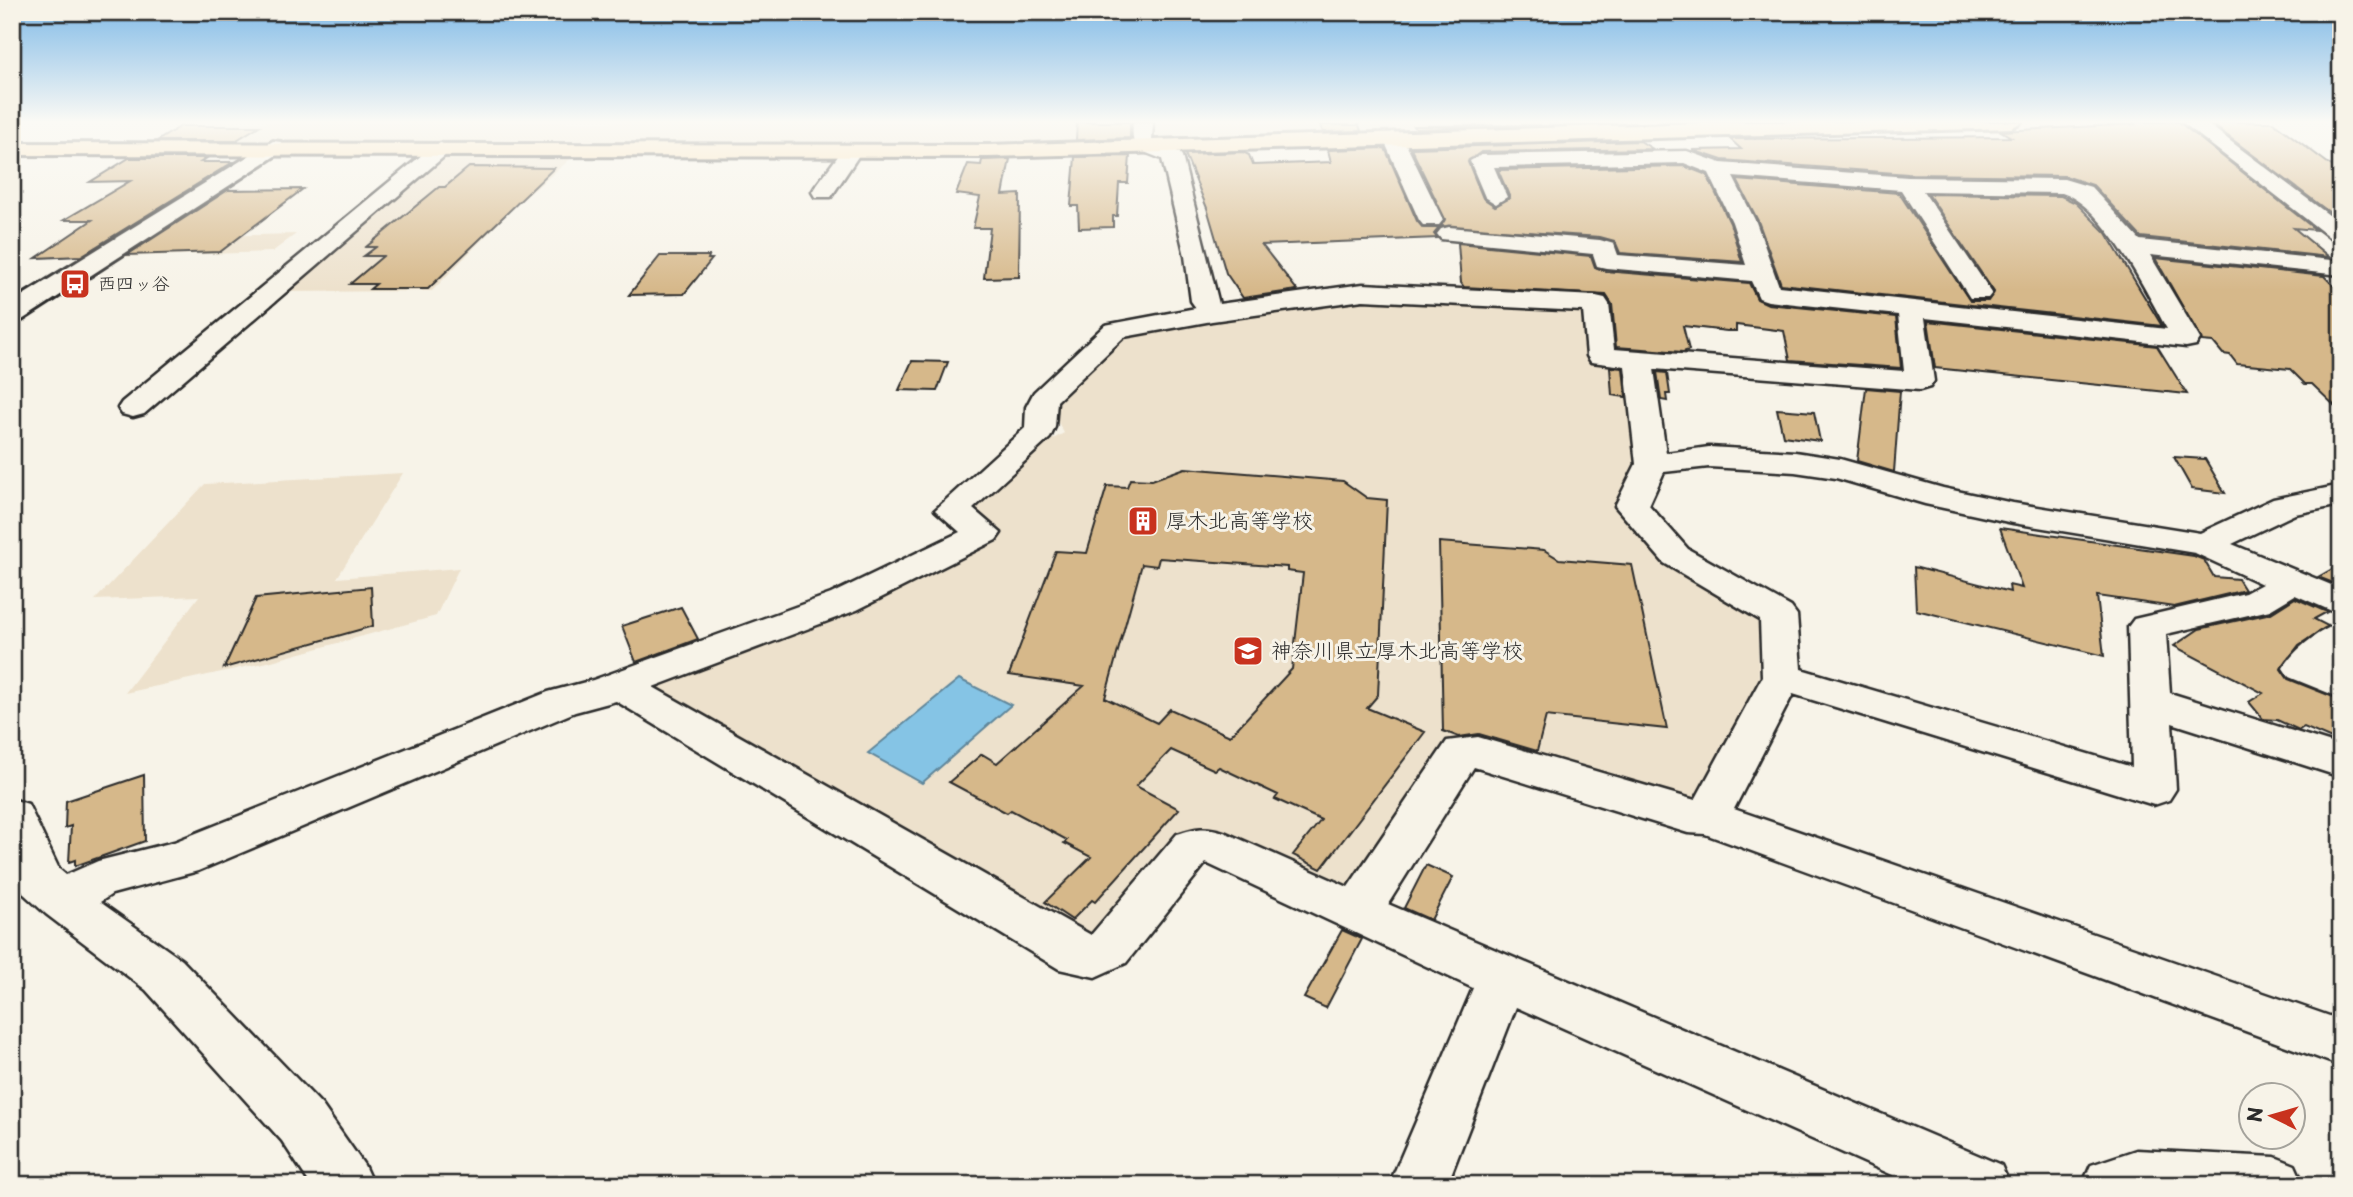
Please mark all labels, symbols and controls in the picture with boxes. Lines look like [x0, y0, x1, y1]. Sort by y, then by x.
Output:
bus stop icon: 西四ッ谷 [58, 267, 92, 301]
place label: 西四ッ谷 [98, 269, 170, 296]
place label: 厚木北高等学校 [1166, 503, 1313, 535]
building icon: 厚木北高等学校 [1126, 504, 1160, 538]
place label: 神奈川県立厚木北高等学校 [1271, 633, 1523, 665]
school or university icon: 神奈川県立厚木北高等学校 [1231, 634, 1265, 668]
north arrow [2238, 1082, 2308, 1152]
text: N [2239, 1106, 2269, 1123]

